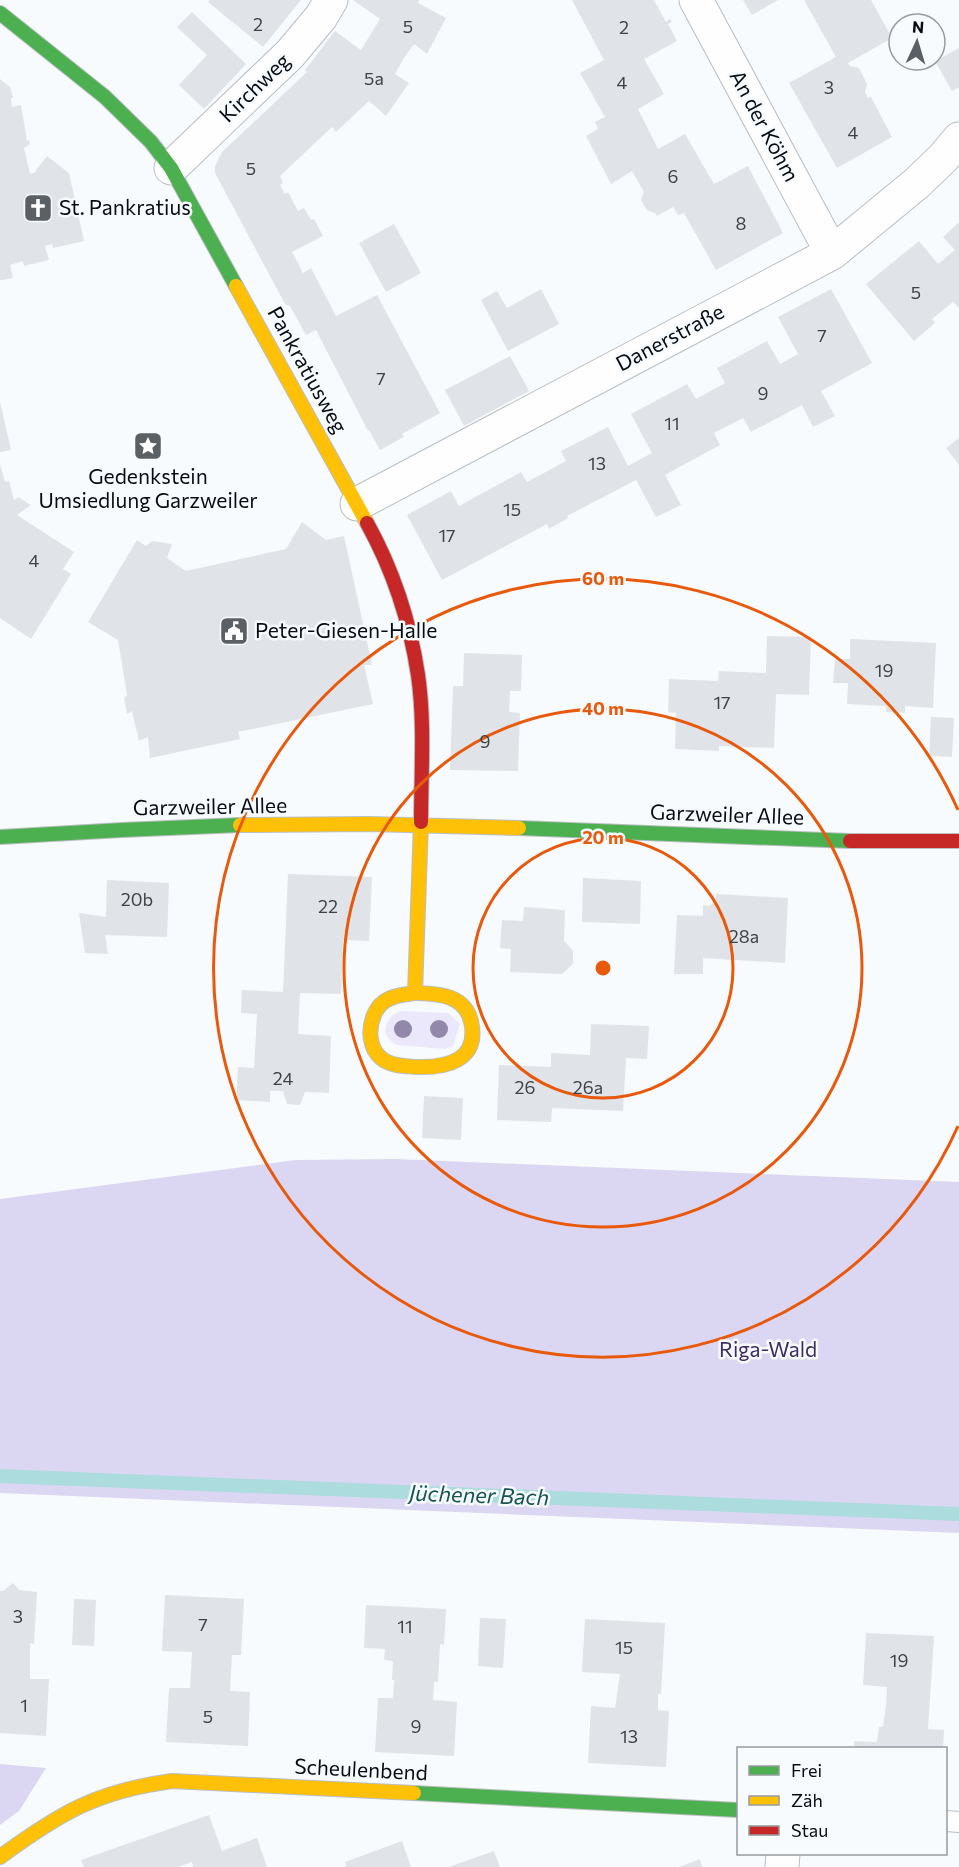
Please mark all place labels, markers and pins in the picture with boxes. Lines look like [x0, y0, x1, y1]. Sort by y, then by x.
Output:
church icon: St. Pankratius [22, 192, 54, 224]
place label: St. Pankratius [59, 194, 191, 219]
place icon: Gedenkstein Umsiedlung Garzweiler [132, 430, 164, 462]
place label: Gedenkstein Umsiedlung Garzweiler [38, 463, 258, 512]
public building icon: Peter-Giesen-Halle [218, 615, 250, 647]
place label: Peter-Giesen-Halle [255, 617, 437, 642]
centre of rings [593, 958, 613, 978]

